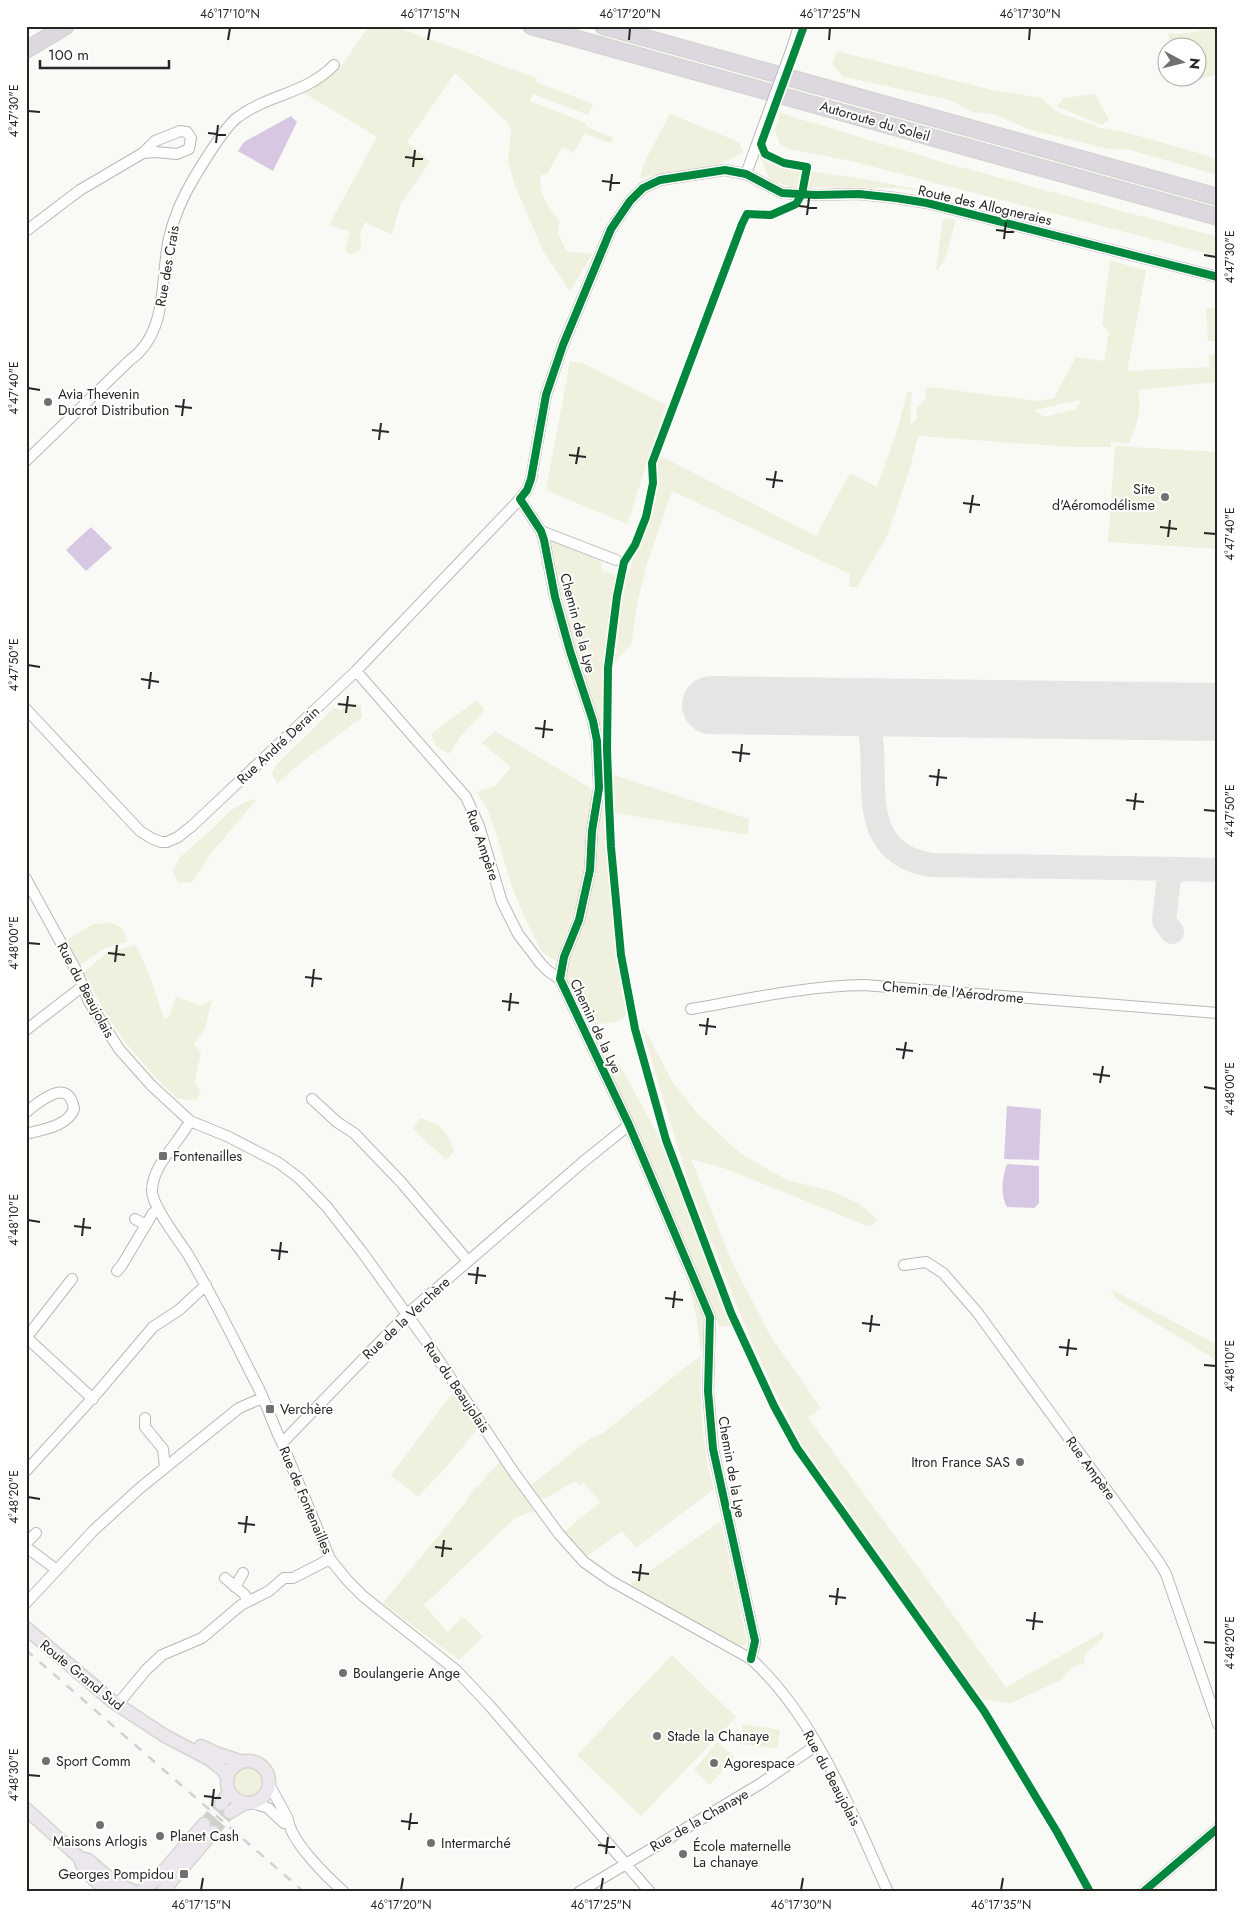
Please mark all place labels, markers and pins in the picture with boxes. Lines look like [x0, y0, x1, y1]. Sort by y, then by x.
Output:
place label: Avia Thevenin Ducrot Distribution [58, 384, 169, 420]
marker: Avia Thevenin Ducrot Distribution [42, 396, 54, 408]
place label: Site d'Aéromodélisme [1052, 479, 1155, 515]
marker: Site d'Aéromodélisme [1159, 491, 1171, 503]
place label: Fontenailles [173, 1146, 243, 1166]
marker: Fontenailles [157, 1150, 169, 1162]
place label: Verchère [280, 1399, 333, 1419]
marker: Verchère [264, 1403, 276, 1415]
place label: Itron France SAS [911, 1452, 1010, 1472]
marker: Itron France SAS [1014, 1456, 1026, 1468]
place label: Boulangerie Ange [353, 1663, 460, 1683]
marker: Boulangerie Ange [337, 1667, 349, 1679]
place label: Stade la Chanaye [667, 1726, 769, 1746]
marker: Stade la Chanaye [651, 1730, 663, 1742]
place label: Sport Comm [56, 1751, 131, 1771]
place label: Agorespace [724, 1753, 795, 1773]
marker: Sport Comm [40, 1755, 52, 1767]
marker: Agorespace [708, 1757, 720, 1769]
marker: Maisons Arlogis [94, 1819, 106, 1831]
place label: Planet Cash [170, 1826, 239, 1846]
marker: Planet Cash [154, 1830, 166, 1842]
place label: Maisons Arlogis [53, 1831, 148, 1851]
place label: Intermarché [441, 1833, 511, 1853]
place label: École maternelle La chanaye [693, 1836, 791, 1872]
marker: Intermarché [425, 1837, 437, 1849]
marker: École maternelle La chanaye [677, 1848, 689, 1860]
place label: Georges Pompidou [58, 1864, 174, 1884]
marker: Georges Pompidou [178, 1868, 190, 1880]

